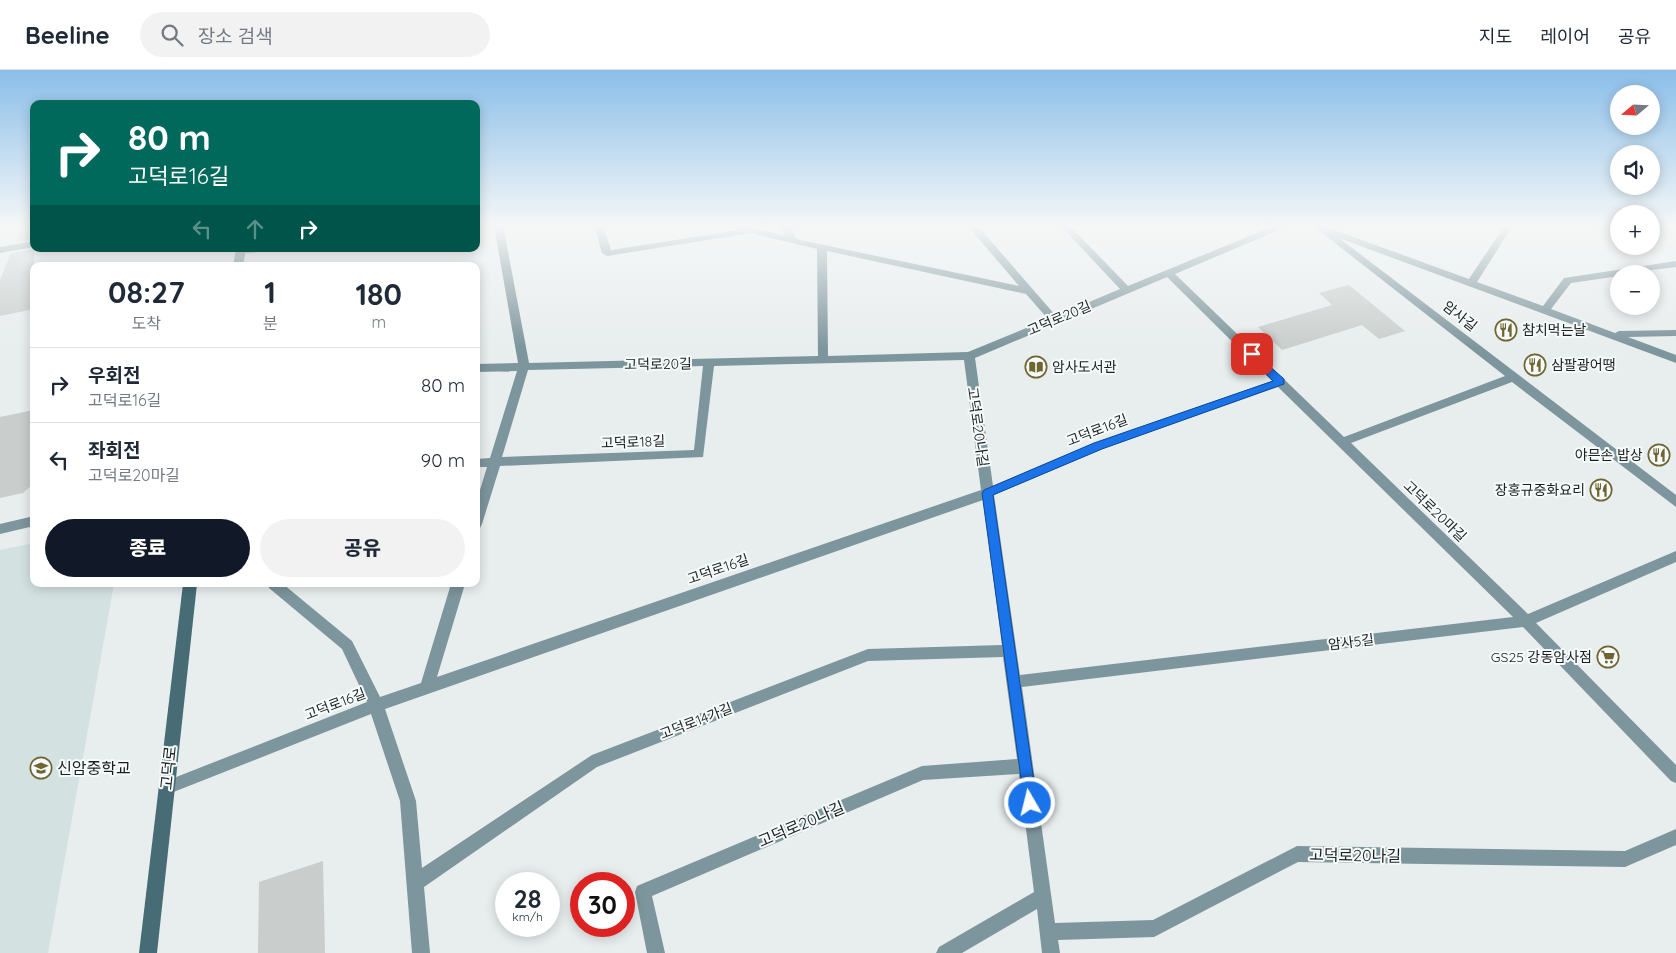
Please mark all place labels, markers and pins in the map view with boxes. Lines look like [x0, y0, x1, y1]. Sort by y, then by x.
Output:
restaurant icon: 참치먹는날 [1494, 318, 1518, 342]
place label: 참치먹는날 [1522, 321, 1587, 339]
pin [1231, 333, 1273, 375]
restaurant icon: 삼팔광어땡 [1523, 353, 1547, 377]
library icon: 암사도서관 [1024, 355, 1048, 379]
place label: 삼팔광어땡 [1551, 356, 1615, 374]
place label: 암사도서관 [1052, 358, 1117, 376]
restaurant icon: 야믄손 밥상 [1647, 443, 1671, 467]
place label: 야믄손 밥상 [1575, 446, 1643, 464]
restaurant icon: 장홍규중화요리 [1589, 478, 1613, 502]
place label: 장홍규중화요리 [1495, 481, 1585, 499]
supermarket icon: GS25 강동암사점 [1596, 645, 1620, 669]
place label: GS25 강동암사점 [1491, 648, 1592, 666]
school or university icon: 신암중학교 [29, 756, 53, 780]
place label: 신암중학교 [57, 758, 131, 778]

